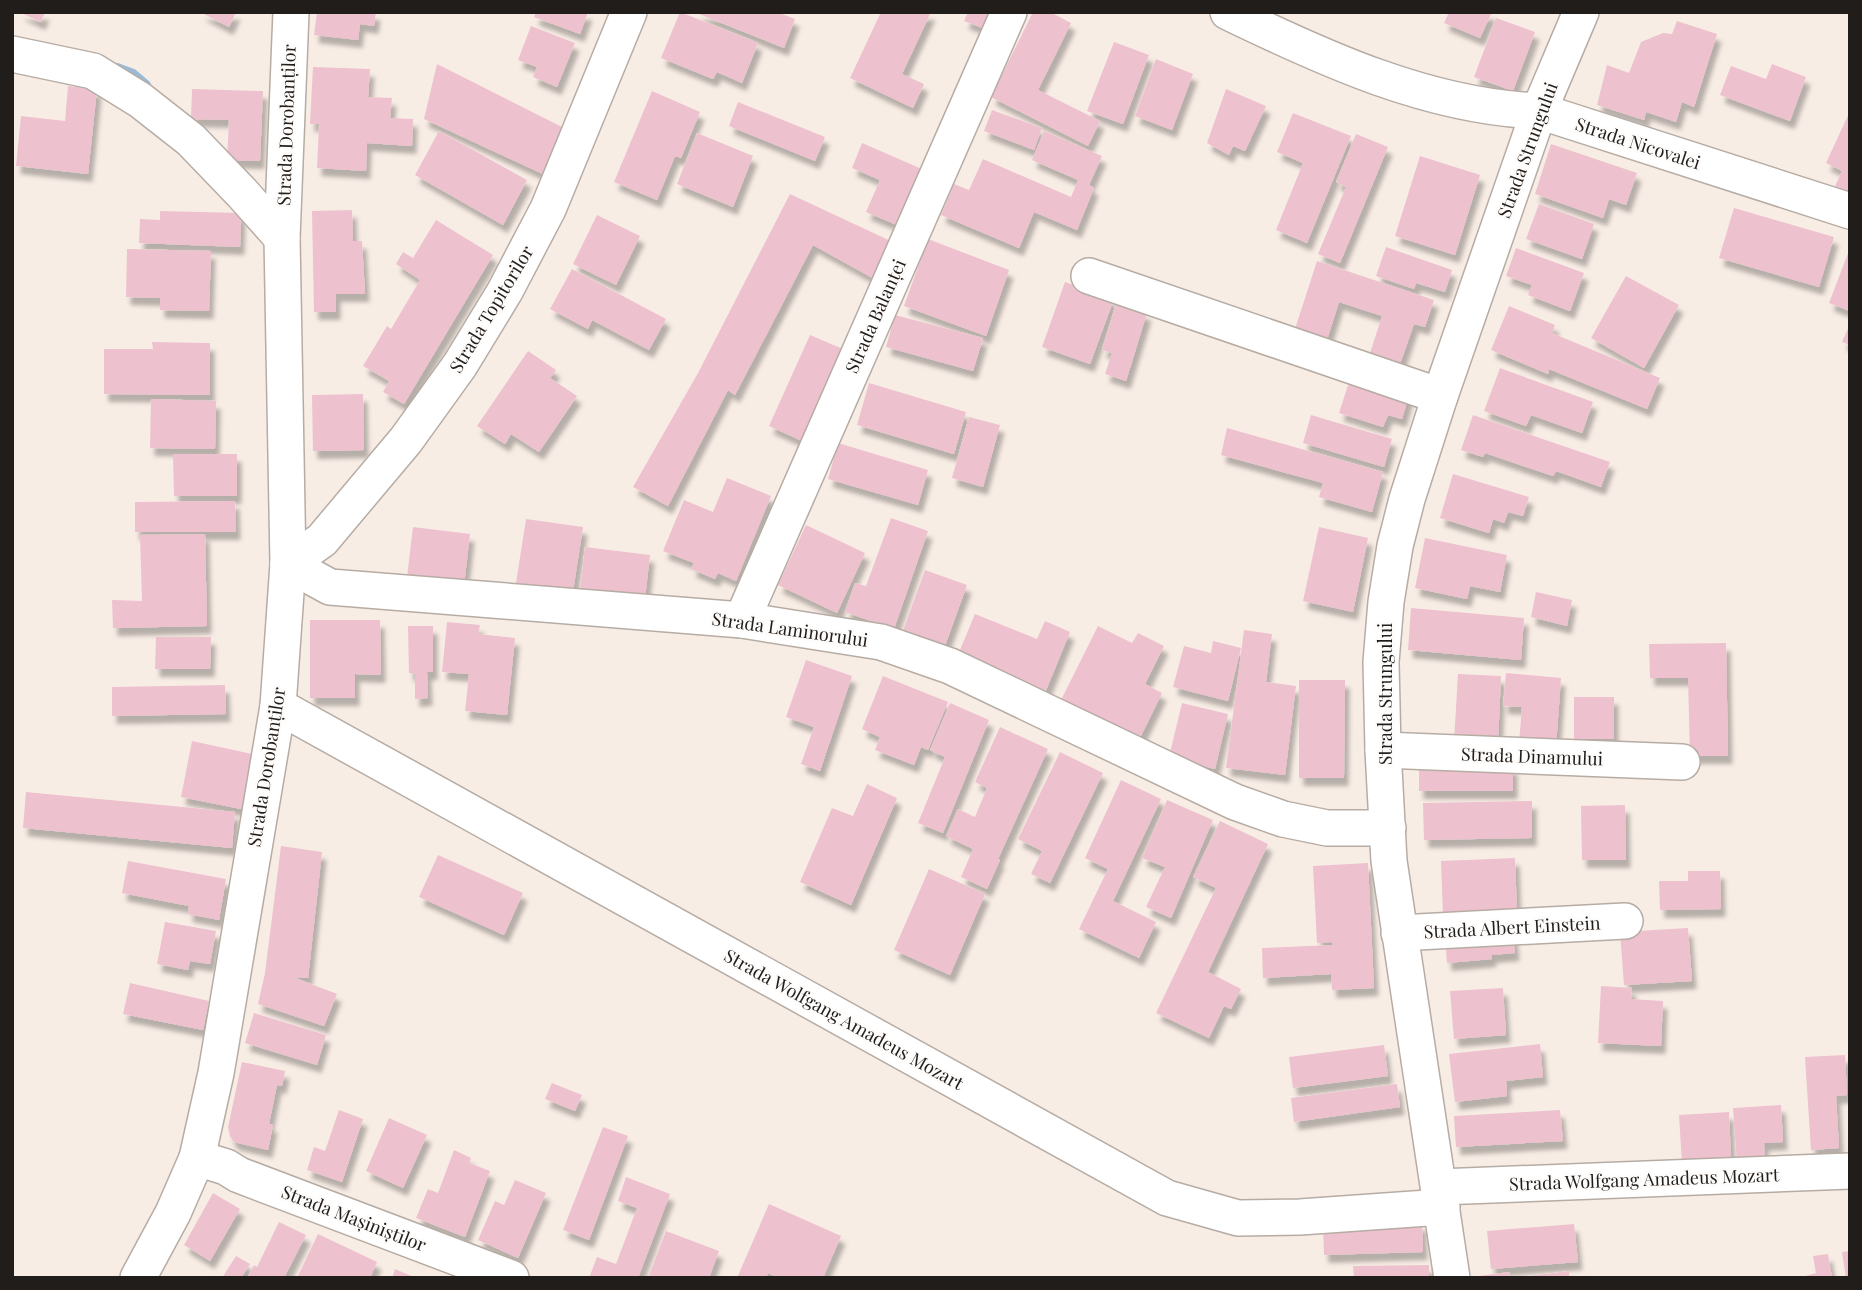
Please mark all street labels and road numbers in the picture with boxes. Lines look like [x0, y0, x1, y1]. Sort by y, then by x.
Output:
street label: Strada Dorobanților [271, 44, 301, 206]
street label: Strada Strungului [1491, 79, 1563, 221]
street label: Strada Nicovalei [1572, 112, 1704, 174]
street label: Strada Topitorilor [443, 241, 539, 377]
street label: Strada Balanței [839, 255, 911, 377]
street label: Strada Laminorului [710, 606, 870, 652]
street label: Strada Strungului [1373, 623, 1397, 765]
street label: Strada Dorobanților [242, 685, 290, 849]
street label: Strada Dinamului [1461, 742, 1603, 770]
street label: Strada Albert Einstein [1423, 910, 1601, 944]
street label: Strada Wolfgang Amadeus Mozart [720, 943, 969, 1095]
street label: Strada Wolfgang Amadeus Mozart [1509, 1162, 1780, 1196]
street label: Strada Mașiniștilor [278, 1179, 430, 1257]

